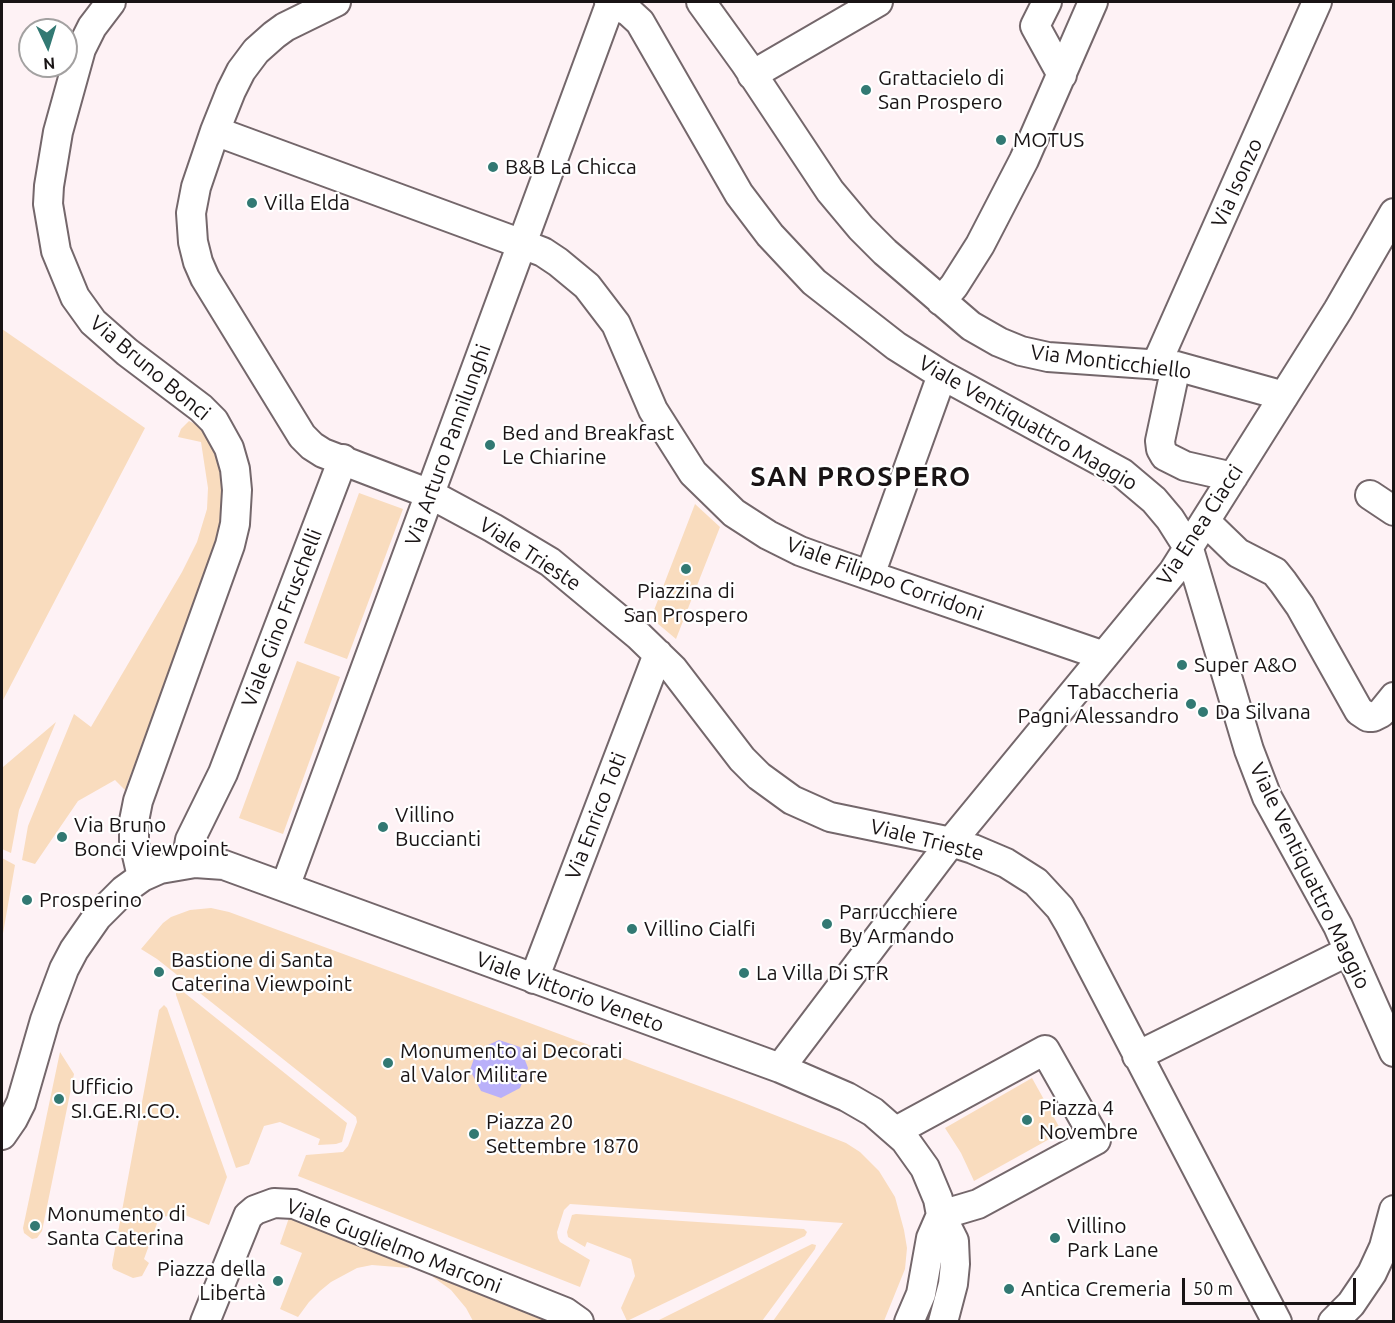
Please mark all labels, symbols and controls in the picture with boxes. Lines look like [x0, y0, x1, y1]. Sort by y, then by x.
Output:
north arrow [18, 18, 78, 78]
text: N [43, 55, 56, 73]
place label: Grattacielo di San Prospero [878, 65, 1004, 115]
marker: Grattacielo di San Prospero [859, 83, 873, 97]
place label: MOTUS [1013, 127, 1084, 153]
marker: MOTUS [994, 133, 1008, 147]
street label: Via Isonzo [1206, 134, 1268, 232]
place label: B&B La Chicca [505, 154, 637, 180]
marker: B&B La Chicca [486, 160, 500, 174]
place label: Villa Elda [264, 190, 350, 216]
marker: Villa Elda [245, 196, 259, 210]
street label: Via Bruno Bonci [85, 310, 215, 426]
street label: Via Monticchiello [1029, 340, 1193, 384]
street label: Via Arturo Pannilunghi [400, 341, 496, 549]
street label: Viale Ventiquattro Maggio [914, 350, 1142, 496]
place label: Bed and Breakfast Le Chiarine [502, 420, 674, 470]
marker: Bed and Breakfast Le Chiarine [483, 438, 497, 452]
street label: Via Enea Ciacci [1152, 460, 1248, 590]
district label: SAN PROSPERO [750, 461, 972, 493]
street label: Viale Trieste [474, 512, 586, 596]
street label: Viale Gino Fruschelli [236, 525, 328, 711]
street label: Viale Filippo Corridoni [783, 532, 987, 626]
marker: Piazzina di San Prospero [679, 562, 693, 576]
place label: Piazzina di San Prospero [624, 578, 748, 628]
place label: Super A&O [1194, 652, 1297, 678]
marker: Super A&O [1175, 658, 1189, 672]
place label: Tabaccheria Pagni Alessandro [1018, 679, 1179, 729]
marker: Tabaccheria Pagni Alessandro [1184, 697, 1198, 711]
place label: Da Silvana [1215, 699, 1311, 725]
marker: Da Silvana [1196, 705, 1210, 719]
street label: Via Enrico Toti [560, 749, 632, 883]
street label: Viale Ventiquattro Maggio [1244, 759, 1376, 993]
place label: Villino Buccianti [395, 802, 481, 852]
place label: Via Bruno Bonci Viewpoint [74, 812, 228, 862]
street label: Viale Trieste [868, 814, 986, 866]
marker: Villino Buccianti [376, 820, 390, 834]
marker: Via Bruno Bonci Viewpoint [55, 830, 69, 844]
place label: Prosperino [39, 887, 142, 913]
marker: Prosperino [20, 893, 34, 907]
place label: Parrucchiere By Armando [839, 899, 958, 949]
place label: Villino Cialfi [644, 916, 756, 942]
marker: Parrucchiere By Armando [820, 917, 834, 931]
marker: Villino Cialfi [625, 922, 639, 936]
street label: Viale Vittorio Veneto [473, 946, 667, 1038]
place label: Bastione di Santa Caterina Viewpoint [171, 947, 352, 997]
place label: La Villa Di STR [756, 960, 889, 986]
marker: Bastione di Santa Caterina Viewpoint [152, 965, 166, 979]
marker: La Villa Di STR [737, 966, 751, 980]
place label: Monumento ai Decorati al Valor Militare [400, 1038, 623, 1088]
marker: Monumento ai Decorati al Valor Militare [381, 1056, 395, 1070]
place label: Ufficio SI.GE.RI.CO. [71, 1074, 180, 1124]
marker: Ufficio SI.GE.RI.CO. [52, 1092, 66, 1106]
place label: Piazza 4 Novembre [1039, 1095, 1138, 1145]
place label: Piazza 20 Settembre 1870 [486, 1109, 639, 1159]
marker: Piazza 4 Novembre [1020, 1113, 1034, 1127]
marker: Piazza 20 Settembre 1870 [467, 1127, 481, 1141]
street label: Viale Guglielmo Marconi [283, 1193, 505, 1299]
place label: Monumento di Santa Caterina [47, 1201, 186, 1251]
place label: Villino Park Lane [1067, 1213, 1159, 1263]
marker: Monumento di Santa Caterina [28, 1219, 42, 1233]
marker: Villino Park Lane [1048, 1231, 1062, 1245]
place label: Piazza della Libertà [157, 1256, 266, 1306]
scale bar [1185, 1266, 1359, 1304]
marker: Piazza della Libertà [271, 1274, 285, 1288]
place label: Antica Cremeria [1021, 1276, 1171, 1302]
text: 50 m [1193, 1278, 1233, 1298]
marker: Antica Cremeria [1002, 1282, 1016, 1296]

